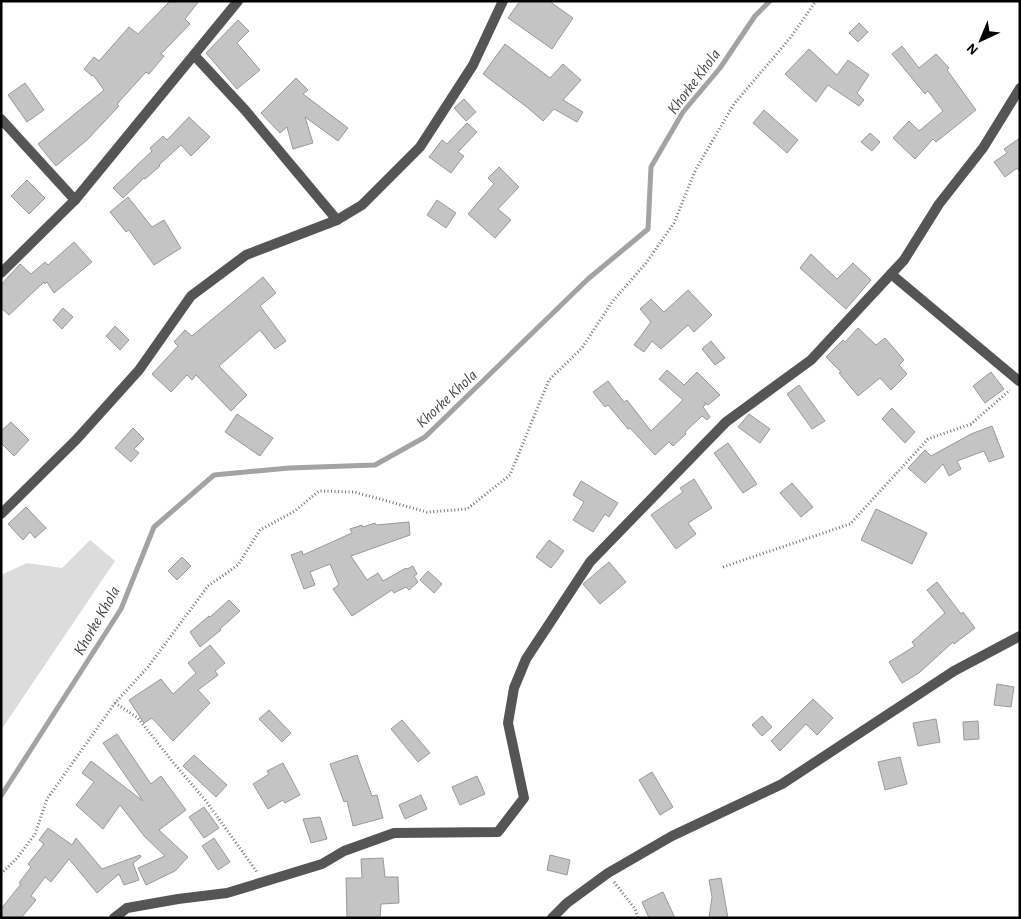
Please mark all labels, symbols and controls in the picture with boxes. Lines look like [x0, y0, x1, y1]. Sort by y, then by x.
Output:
north arrow [956, 15, 1006, 65]
text: N [964, 40, 981, 57]
water label: Khorke Khola [664, 46, 723, 117]
water label: Khorke Khola [413, 367, 480, 431]
water label: Khorke Khola [71, 583, 123, 658]

